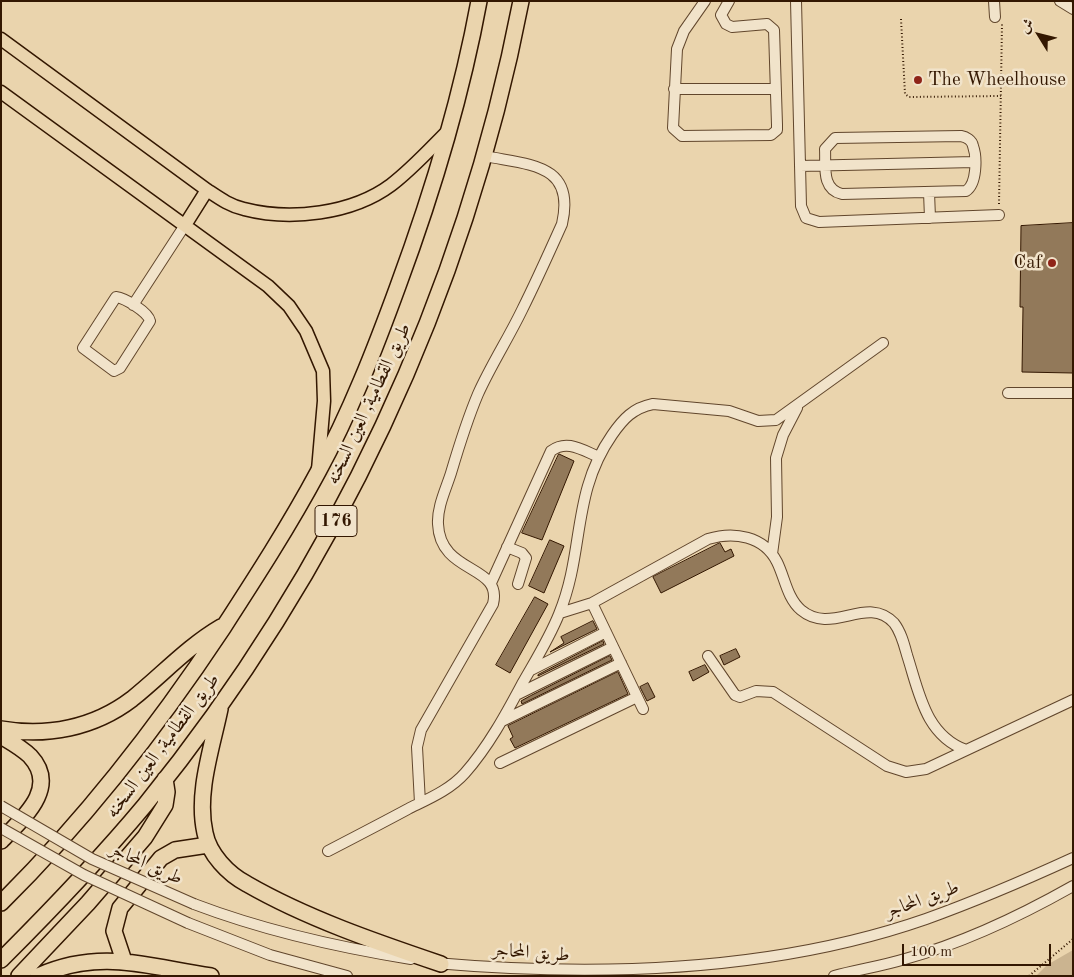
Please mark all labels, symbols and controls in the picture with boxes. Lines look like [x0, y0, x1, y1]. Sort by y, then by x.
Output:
north arrow [1014, 10, 1064, 60]
text: ش [1017, 16, 1037, 36]
place label: The Wheelhouse [928, 69, 1066, 91]
marker: The Wheelhouse [912, 74, 924, 86]
place label: Caf [1014, 252, 1042, 274]
marker: Caf [1046, 257, 1058, 269]
street label: طريق القطامية, العين السخنه [322, 320, 416, 488]
road number: 176 [315, 506, 357, 536]
street label: طريق القطامية, العين السخنه [101, 669, 225, 823]
street label: طريق المحاجر [106, 838, 186, 890]
street label: طريق المحاجر [882, 876, 962, 924]
scale bar [904, 934, 1053, 966]
street label: طريق المحاجر [492, 939, 570, 967]
text: 100 m [910, 945, 952, 960]

